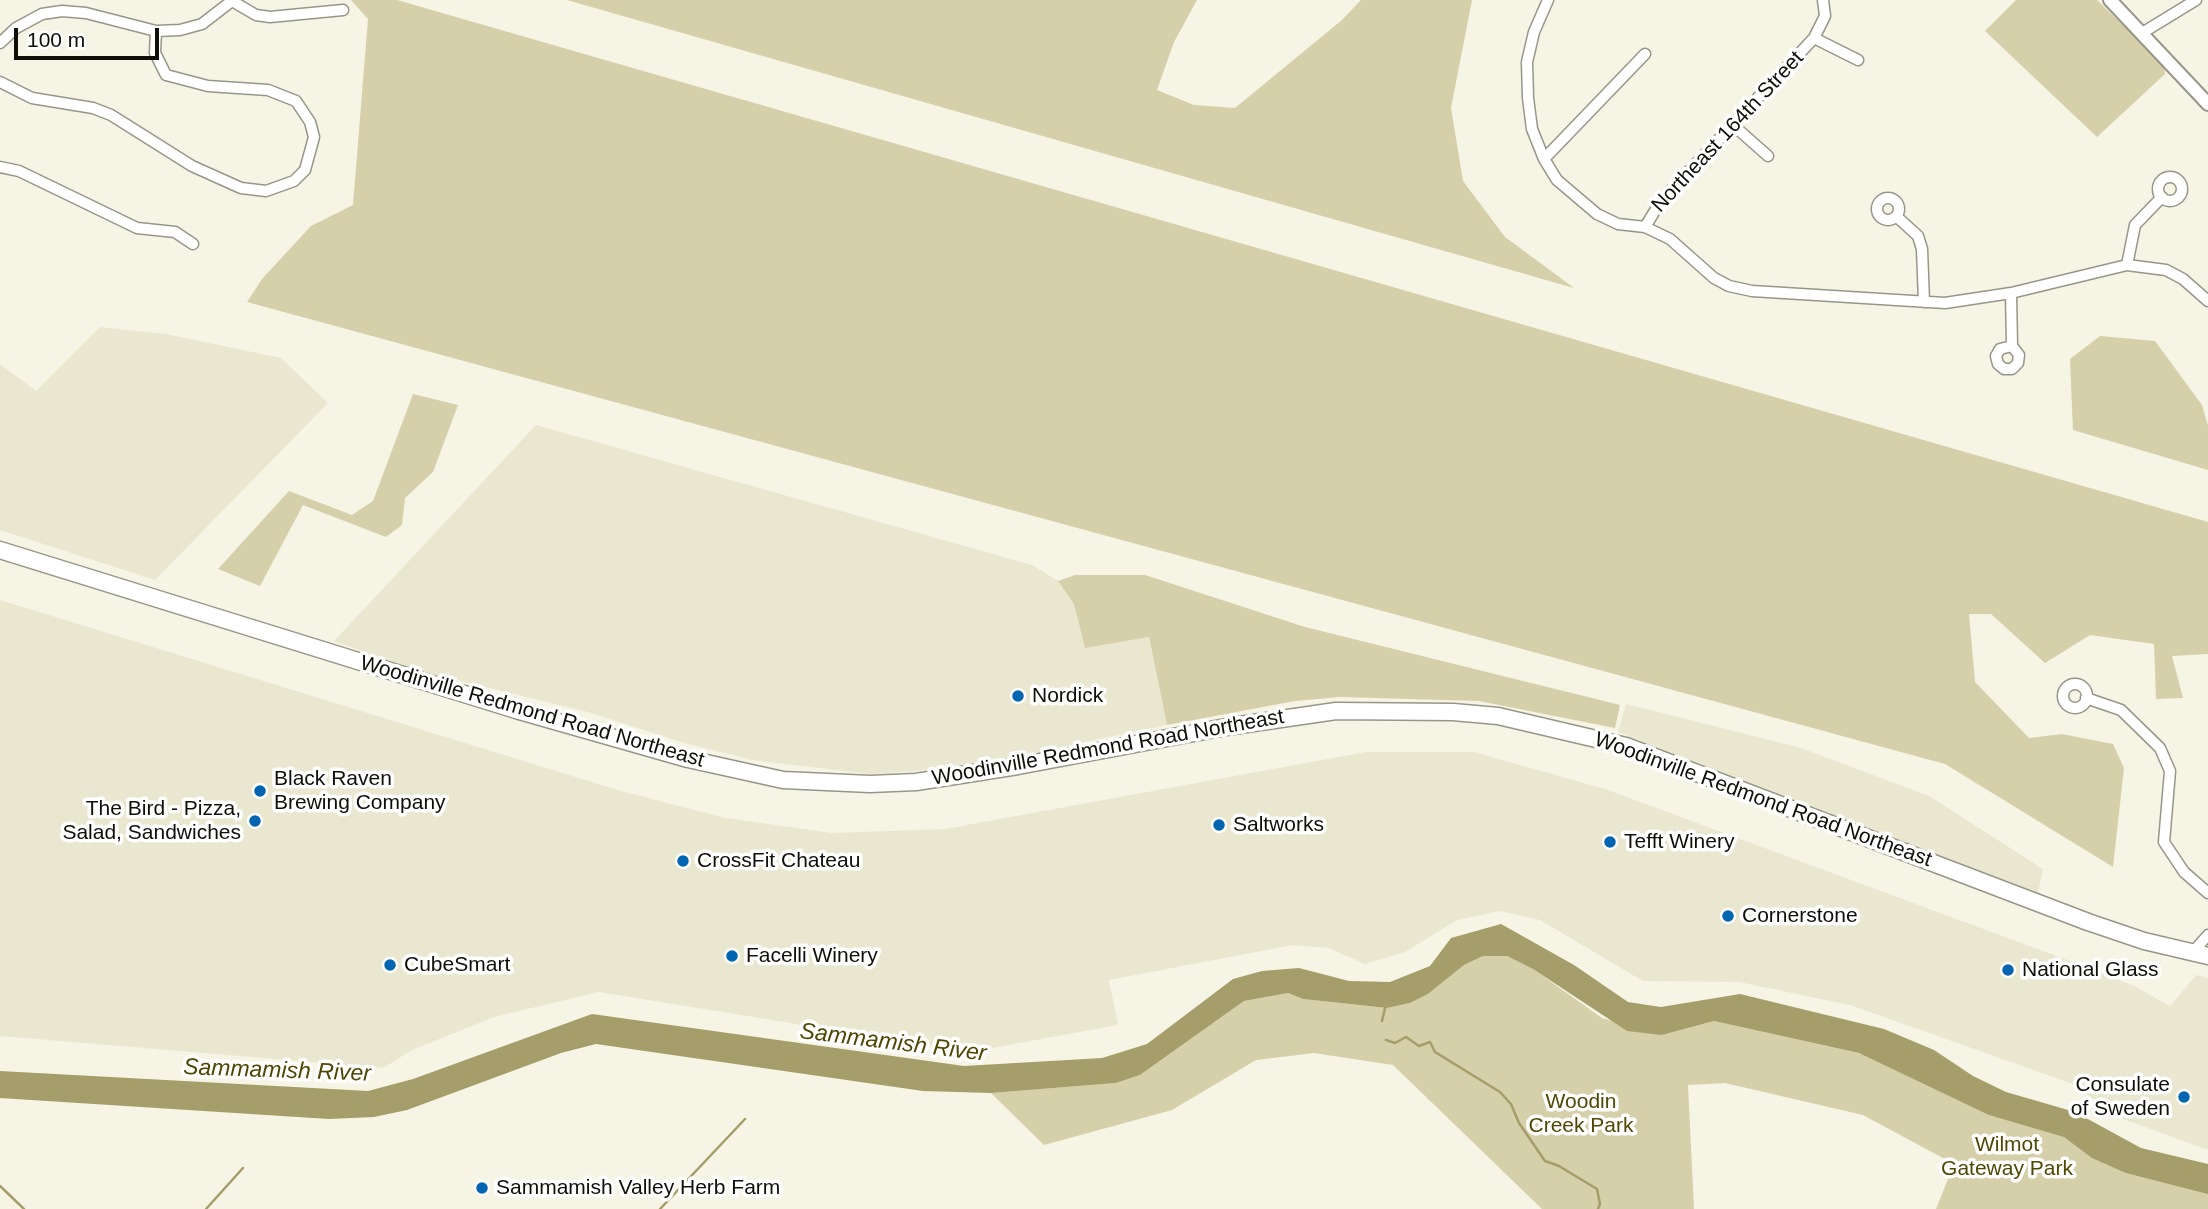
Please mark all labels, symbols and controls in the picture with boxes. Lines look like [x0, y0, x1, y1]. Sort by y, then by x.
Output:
scale bar [18, 14, 163, 58]
text: 100 m [27, 28, 85, 51]
street label: Northeast 164th Street [1647, 46, 1809, 218]
street label: Woodinville Redmond Road Northeast [357, 651, 707, 773]
place label: Nordick [1032, 683, 1103, 709]
marker: Nordick [1010, 688, 1026, 704]
street label: Woodinville Redmond Road Northeast [930, 705, 1286, 791]
street label: Woodinville Redmond Road Northeast [1591, 727, 1935, 873]
place label: Black Raven Brewing Company [274, 766, 446, 816]
marker: Black Raven Brewing Company [252, 783, 268, 799]
place label: The Bird - Pizza, Salad, Sandwiches [62, 796, 241, 846]
place label: Saltworks [1233, 812, 1324, 838]
marker: The Bird - Pizza, Salad, Sandwiches [247, 813, 263, 829]
marker: Saltworks [1211, 817, 1227, 833]
place label: Tefft Winery [1624, 829, 1734, 855]
marker: Tefft Winery [1602, 834, 1618, 850]
place label: CrossFit Chateau [697, 848, 860, 874]
marker: CrossFit Chateau [675, 853, 691, 869]
place label: Cornerstone [1742, 903, 1858, 929]
marker: Cornerstone [1720, 908, 1736, 924]
place label: Facelli Winery [746, 943, 878, 969]
marker: Facelli Winery [724, 948, 740, 964]
place label: CubeSmart [404, 952, 510, 978]
marker: CubeSmart [382, 957, 398, 973]
place label: National Glass [2022, 957, 2159, 983]
marker: National Glass [2000, 962, 2016, 978]
water label: Sammamish River [798, 1018, 988, 1068]
water label: Sammamish River [183, 1054, 371, 1088]
place label: Consulate of Sweden [2071, 1072, 2170, 1122]
park label: Woodin Creek Park [1528, 1089, 1634, 1139]
marker: Consulate of Sweden [2176, 1089, 2192, 1105]
park label: Wilmot Gateway Park [1941, 1132, 2073, 1182]
place label: Sammamish Valley Herb Farm [496, 1175, 780, 1201]
marker: Sammamish Valley Herb Farm [474, 1180, 490, 1196]

